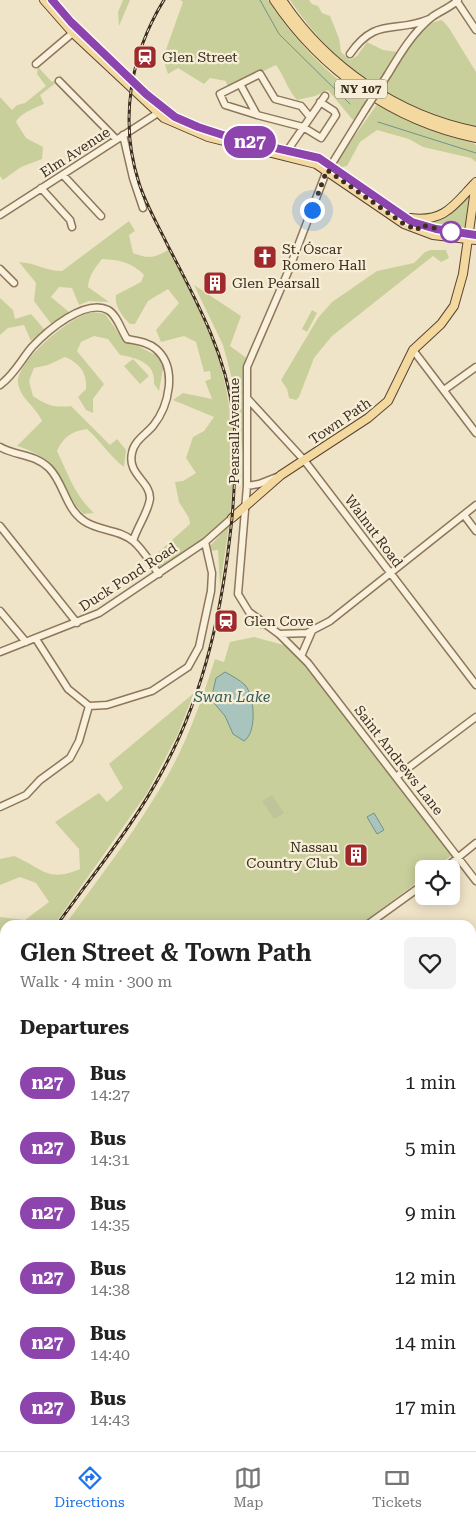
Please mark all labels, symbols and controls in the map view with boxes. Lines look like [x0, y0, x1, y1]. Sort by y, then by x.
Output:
station icon: Glen Street [132, 44, 158, 70]
place label: Glen Street [162, 49, 238, 65]
road number: NY 107 [335, 80, 387, 98]
street label: Elm Avenue [37, 123, 113, 180]
line badge: n27 [221, 126, 279, 158]
text: n27 [234, 131, 266, 152]
your location [300, 198, 325, 223]
unlabelled marker [440, 221, 462, 243]
place label: St. Óscar Romero Hall [282, 241, 367, 273]
church icon: St. Óscar Romero Hall [252, 244, 278, 270]
building icon: Glen Pearsall [202, 270, 228, 296]
place label: Glen Pearsall [232, 275, 321, 291]
street label: Pearsall Avenue [226, 378, 242, 484]
street label: Town Path [306, 394, 374, 448]
street label: Walnut Road [342, 492, 406, 570]
street label: Duck Pond Road [76, 539, 180, 614]
station icon: Glen Cove [213, 608, 239, 634]
place label: Glen Cove [244, 613, 314, 629]
water label: Swan Lake [193, 688, 271, 706]
street label: Saint Andrews Lane [351, 702, 447, 818]
place label: Nassau Country Club [246, 839, 338, 871]
building icon: Nassau Country Club [343, 842, 369, 868]
map controls [415, 860, 460, 905]
button: locate [415, 860, 460, 905]
button: heart [404, 937, 456, 989]
text: Glen Street & Town Path [20, 939, 312, 967]
text: Walk · 4 min · 300 m [20, 972, 172, 991]
text: Departures [20, 1016, 129, 1039]
text: Bus [90, 1062, 126, 1085]
text: 1 min [405, 1071, 456, 1094]
text: n27 [31, 1072, 64, 1093]
text: 14:27 [90, 1085, 130, 1104]
text: Bus [90, 1127, 126, 1150]
text: 5 min [405, 1136, 456, 1159]
text: n27 [31, 1137, 64, 1158]
text: 14:31 [90, 1150, 130, 1169]
text: Bus [90, 1192, 126, 1215]
text: 9 min [405, 1201, 456, 1224]
text: n27 [31, 1202, 64, 1223]
text: 14:35 [90, 1215, 130, 1234]
text: Bus [90, 1257, 126, 1280]
text: 12 min [394, 1266, 456, 1289]
text: n27 [31, 1267, 64, 1288]
text: 14:38 [90, 1280, 130, 1299]
text: Bus [90, 1322, 126, 1345]
text: 14 min [394, 1331, 456, 1354]
text: n27 [31, 1332, 64, 1353]
text: 14:40 [90, 1345, 130, 1364]
text: Bus [90, 1387, 126, 1410]
text: 17 min [394, 1396, 456, 1419]
text: n27 [31, 1397, 64, 1418]
text: 14:43 [90, 1410, 130, 1429]
tab: Directions [54, 1464, 125, 1510]
tab: Map [233, 1464, 263, 1510]
tab: Tickets [372, 1464, 422, 1510]

